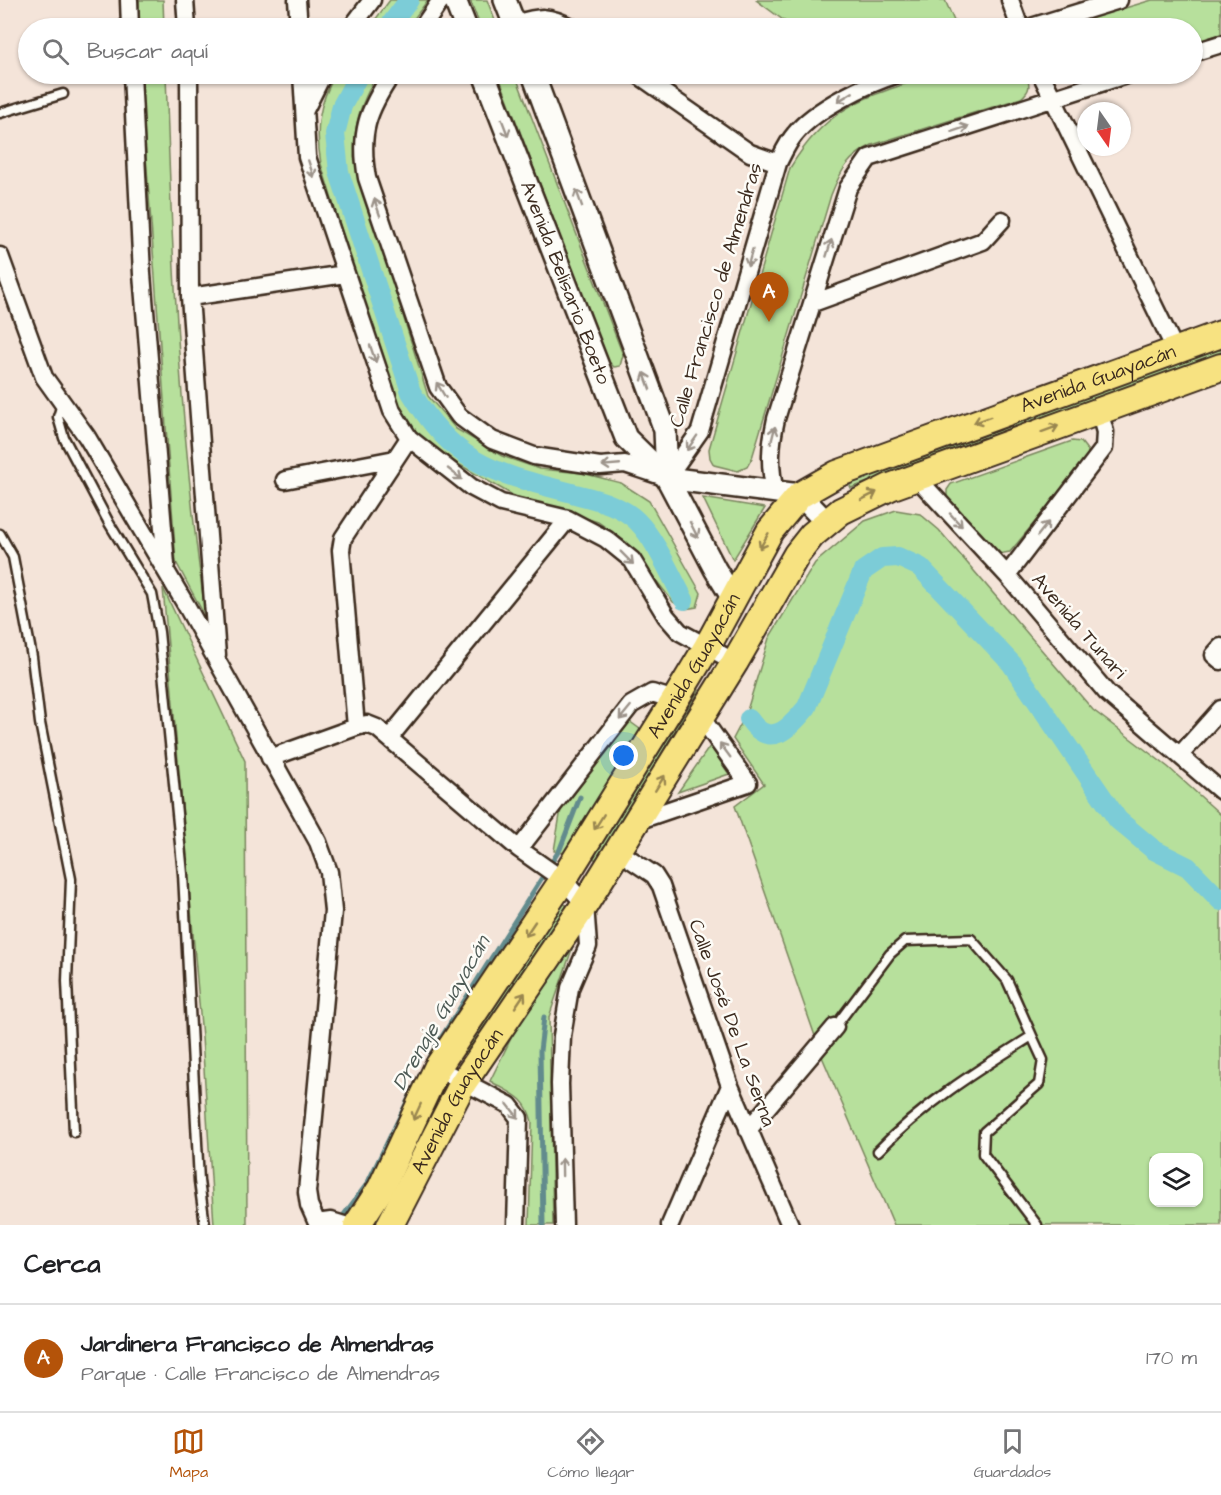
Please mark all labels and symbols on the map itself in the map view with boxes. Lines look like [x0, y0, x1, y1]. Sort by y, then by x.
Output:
one-way arrow [837, 91, 854, 103]
north arrow [1077, 102, 1131, 156]
one-way arrow [500, 118, 511, 137]
one-way arrow [950, 123, 969, 134]
one-way arrow [306, 159, 317, 178]
street label: Calle Francisco de Almendras [664, 160, 768, 430]
street label: Avenida Belisario Boeto [513, 177, 618, 388]
one-way arrow [573, 189, 584, 208]
one-way arrow [370, 198, 381, 217]
one-way arrow [824, 239, 835, 258]
one-way arrow [744, 248, 755, 267]
pin: A [750, 272, 788, 322]
street label: Avenida Guayacán [1016, 338, 1180, 420]
one-way arrow [368, 345, 379, 363]
one-way arrow [641, 372, 652, 390]
one-way arrow [435, 382, 447, 399]
one-way arrow [973, 415, 992, 426]
one-way arrow [1040, 423, 1059, 434]
one-way arrow [767, 425, 779, 444]
one-way arrow [686, 435, 698, 451]
one-way arrow [602, 460, 622, 471]
one-way arrow [446, 468, 462, 481]
one-way arrow [860, 490, 878, 502]
one-way arrow [948, 512, 962, 527]
one-way arrow [689, 520, 700, 538]
one-way arrow [1037, 521, 1050, 537]
one-way arrow [758, 532, 770, 549]
one-way arrow [620, 550, 635, 565]
street label: Avenida Tunari [1025, 567, 1133, 685]
street label: Avenida Guayacán [641, 588, 748, 744]
one-way arrow [618, 704, 631, 720]
your location [609, 741, 638, 770]
one-way arrow [718, 743, 731, 759]
one-way arrow [655, 775, 667, 792]
one-way arrow [593, 813, 605, 830]
street label: Calle José De La Serna [681, 915, 783, 1131]
one-way arrow [524, 920, 536, 937]
water label: Drenaje Guayacán [385, 929, 499, 1096]
one-way arrow [514, 992, 526, 1009]
street label: Avenida Guayacán [405, 1023, 510, 1179]
one-way arrow [410, 1103, 422, 1121]
one-way arrow [506, 1103, 519, 1119]
one-way arrow [557, 1157, 568, 1177]

